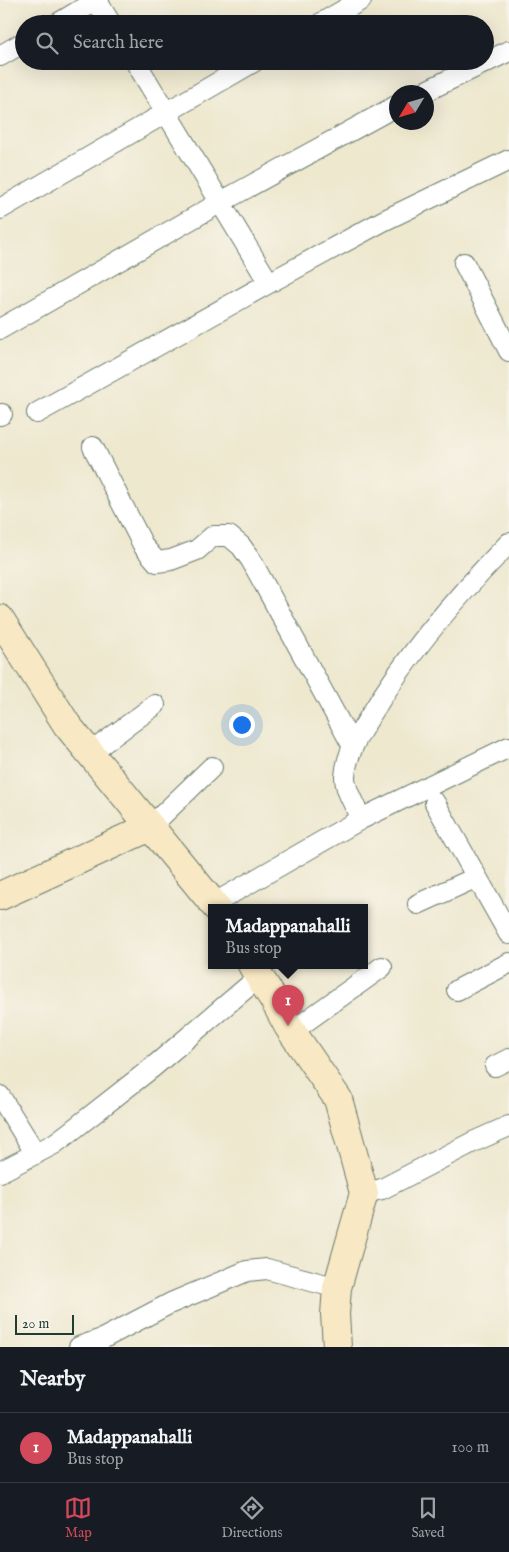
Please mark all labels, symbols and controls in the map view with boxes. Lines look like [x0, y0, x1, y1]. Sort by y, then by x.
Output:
search box [15, 15, 494, 70]
icon: search [33, 29, 61, 57]
text: Search here [73, 31, 164, 55]
north arrow [389, 85, 434, 130]
your location [229, 712, 255, 738]
popup [208, 904, 368, 969]
text: Madappanahalli [225, 915, 351, 939]
text: Bus stop [225, 939, 282, 959]
pin: 1 [272, 985, 304, 1026]
scale bar [15, 1312, 74, 1335]
text: 20 m [22, 1315, 49, 1333]
text: Nearby [20, 1366, 85, 1393]
text: Madappanahalli [67, 1426, 192, 1450]
text: 1 [33, 1438, 39, 1458]
text: 100 m [452, 1438, 489, 1458]
text: Bus stop [67, 1450, 123, 1470]
tab: Map [64, 1494, 92, 1542]
tab: Directions [221, 1494, 282, 1542]
tab: Saved [411, 1494, 444, 1542]

